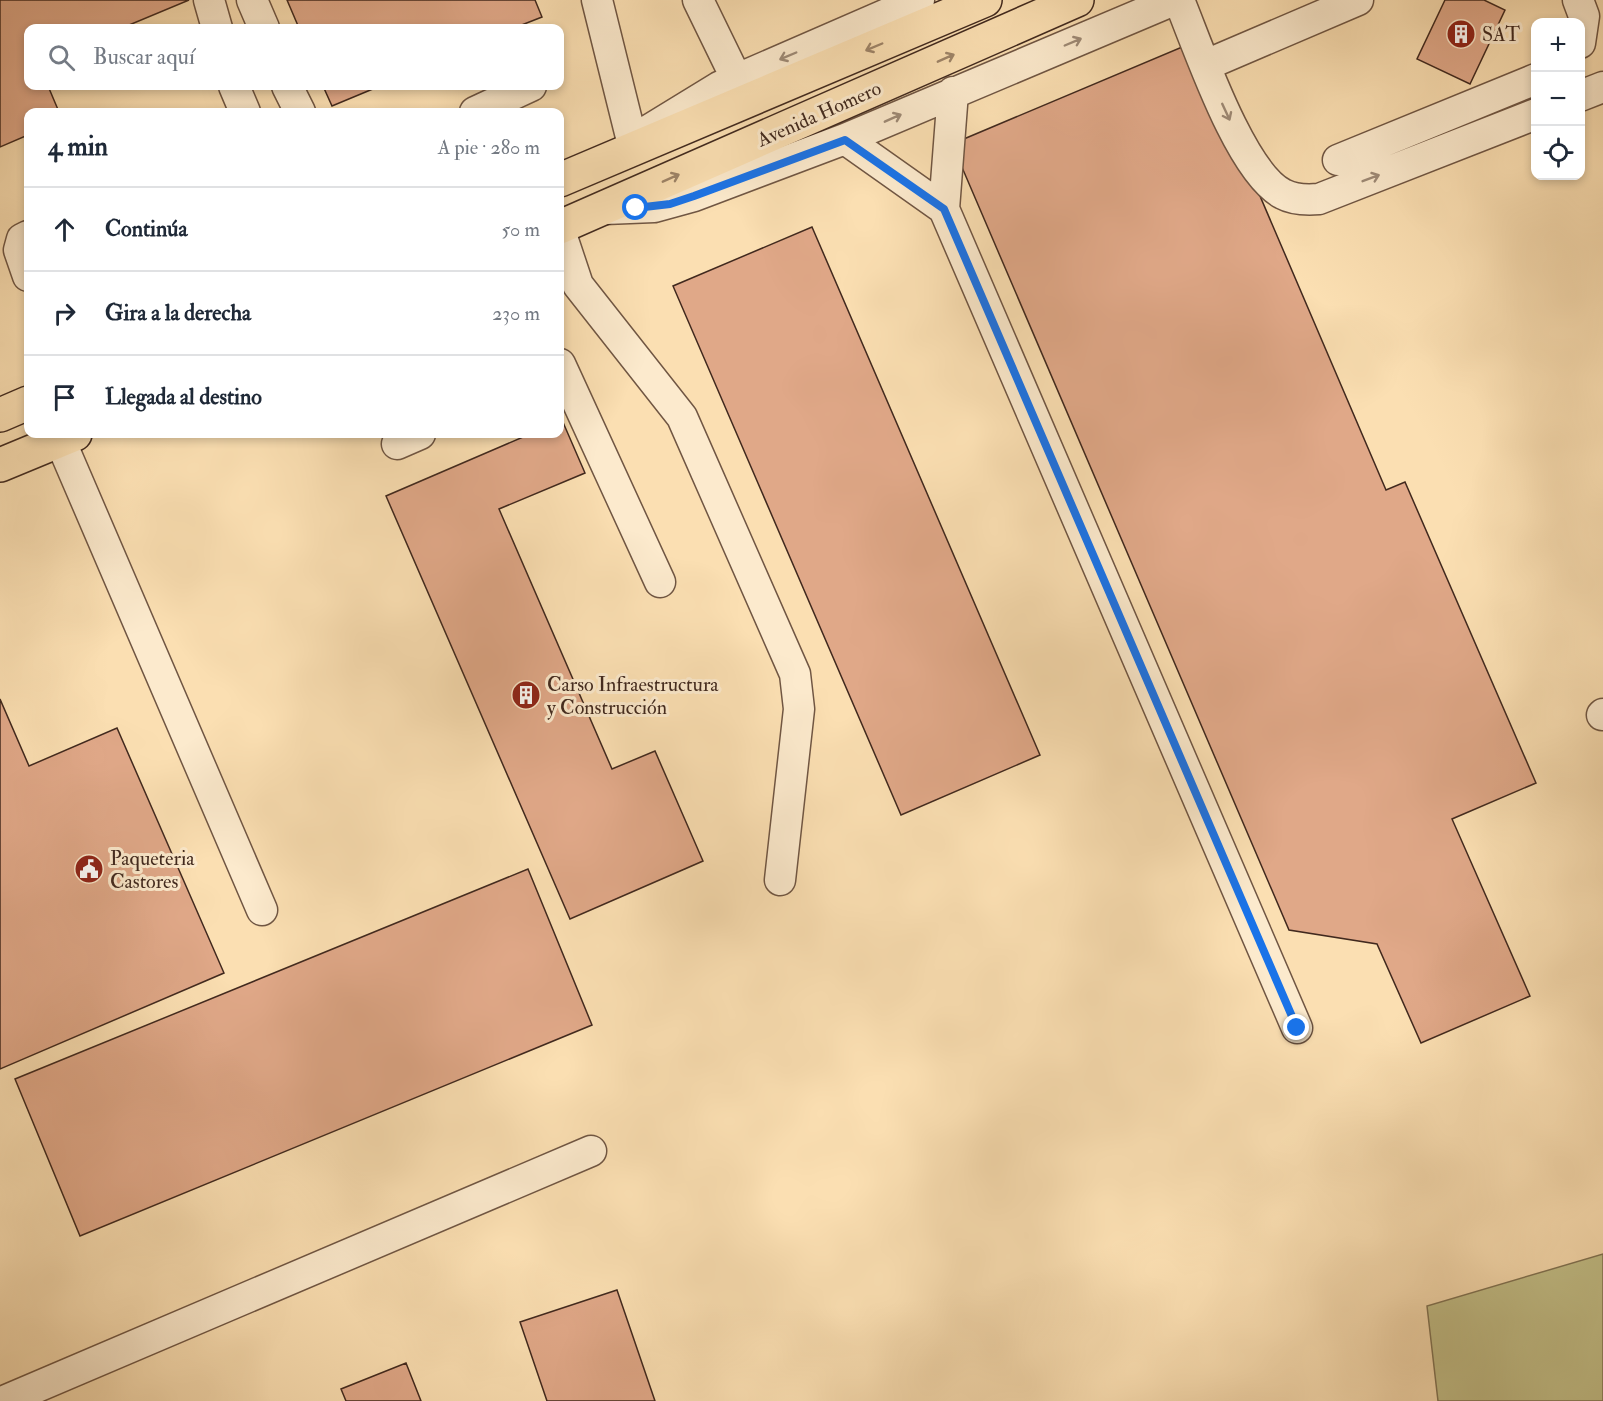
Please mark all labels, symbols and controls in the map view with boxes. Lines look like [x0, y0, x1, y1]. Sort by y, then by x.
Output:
building icon: SAT [1445, 18, 1477, 50]
map controls [1531, 18, 1585, 180]
button: + [1531, 18, 1585, 72]
place label: SAT [1482, 22, 1520, 47]
search box [24, 24, 564, 90]
one-way arrow [1063, 36, 1082, 47]
icon: search [45, 41, 78, 74]
one-way arrow [865, 42, 883, 54]
text: Buscar aquí [93, 43, 195, 71]
one-way arrow [779, 51, 798, 62]
one-way arrow [936, 52, 954, 63]
button: − [1531, 72, 1585, 126]
street label: Avenida Homero [752, 75, 885, 153]
one-way arrow [1221, 102, 1232, 120]
one-way arrow [884, 112, 902, 123]
button: locate [1531, 126, 1585, 180]
text: 4 min [48, 131, 108, 163]
text: A pie · 280 m [438, 135, 540, 160]
one-way arrow [662, 172, 680, 183]
one-way arrow [1362, 172, 1380, 183]
route start [622, 194, 648, 220]
icon: ahead [48, 213, 81, 246]
text: Continúa [105, 215, 188, 243]
text: 50 m [501, 217, 540, 242]
icon: right [48, 297, 81, 330]
text: Gira a la derecha [105, 299, 251, 327]
text: 230 m [492, 301, 540, 326]
icon: arrive [48, 381, 81, 414]
text: Llegada al destino [105, 383, 262, 411]
place label: Carso Infraestructura y Construcción [547, 672, 719, 720]
building icon: Carso Infraestructura y Construcción [510, 679, 542, 711]
place label: Paqueteria Castores [110, 846, 195, 894]
public building icon: Paqueteria Castores [73, 853, 105, 885]
route end [1283, 1014, 1309, 1040]

